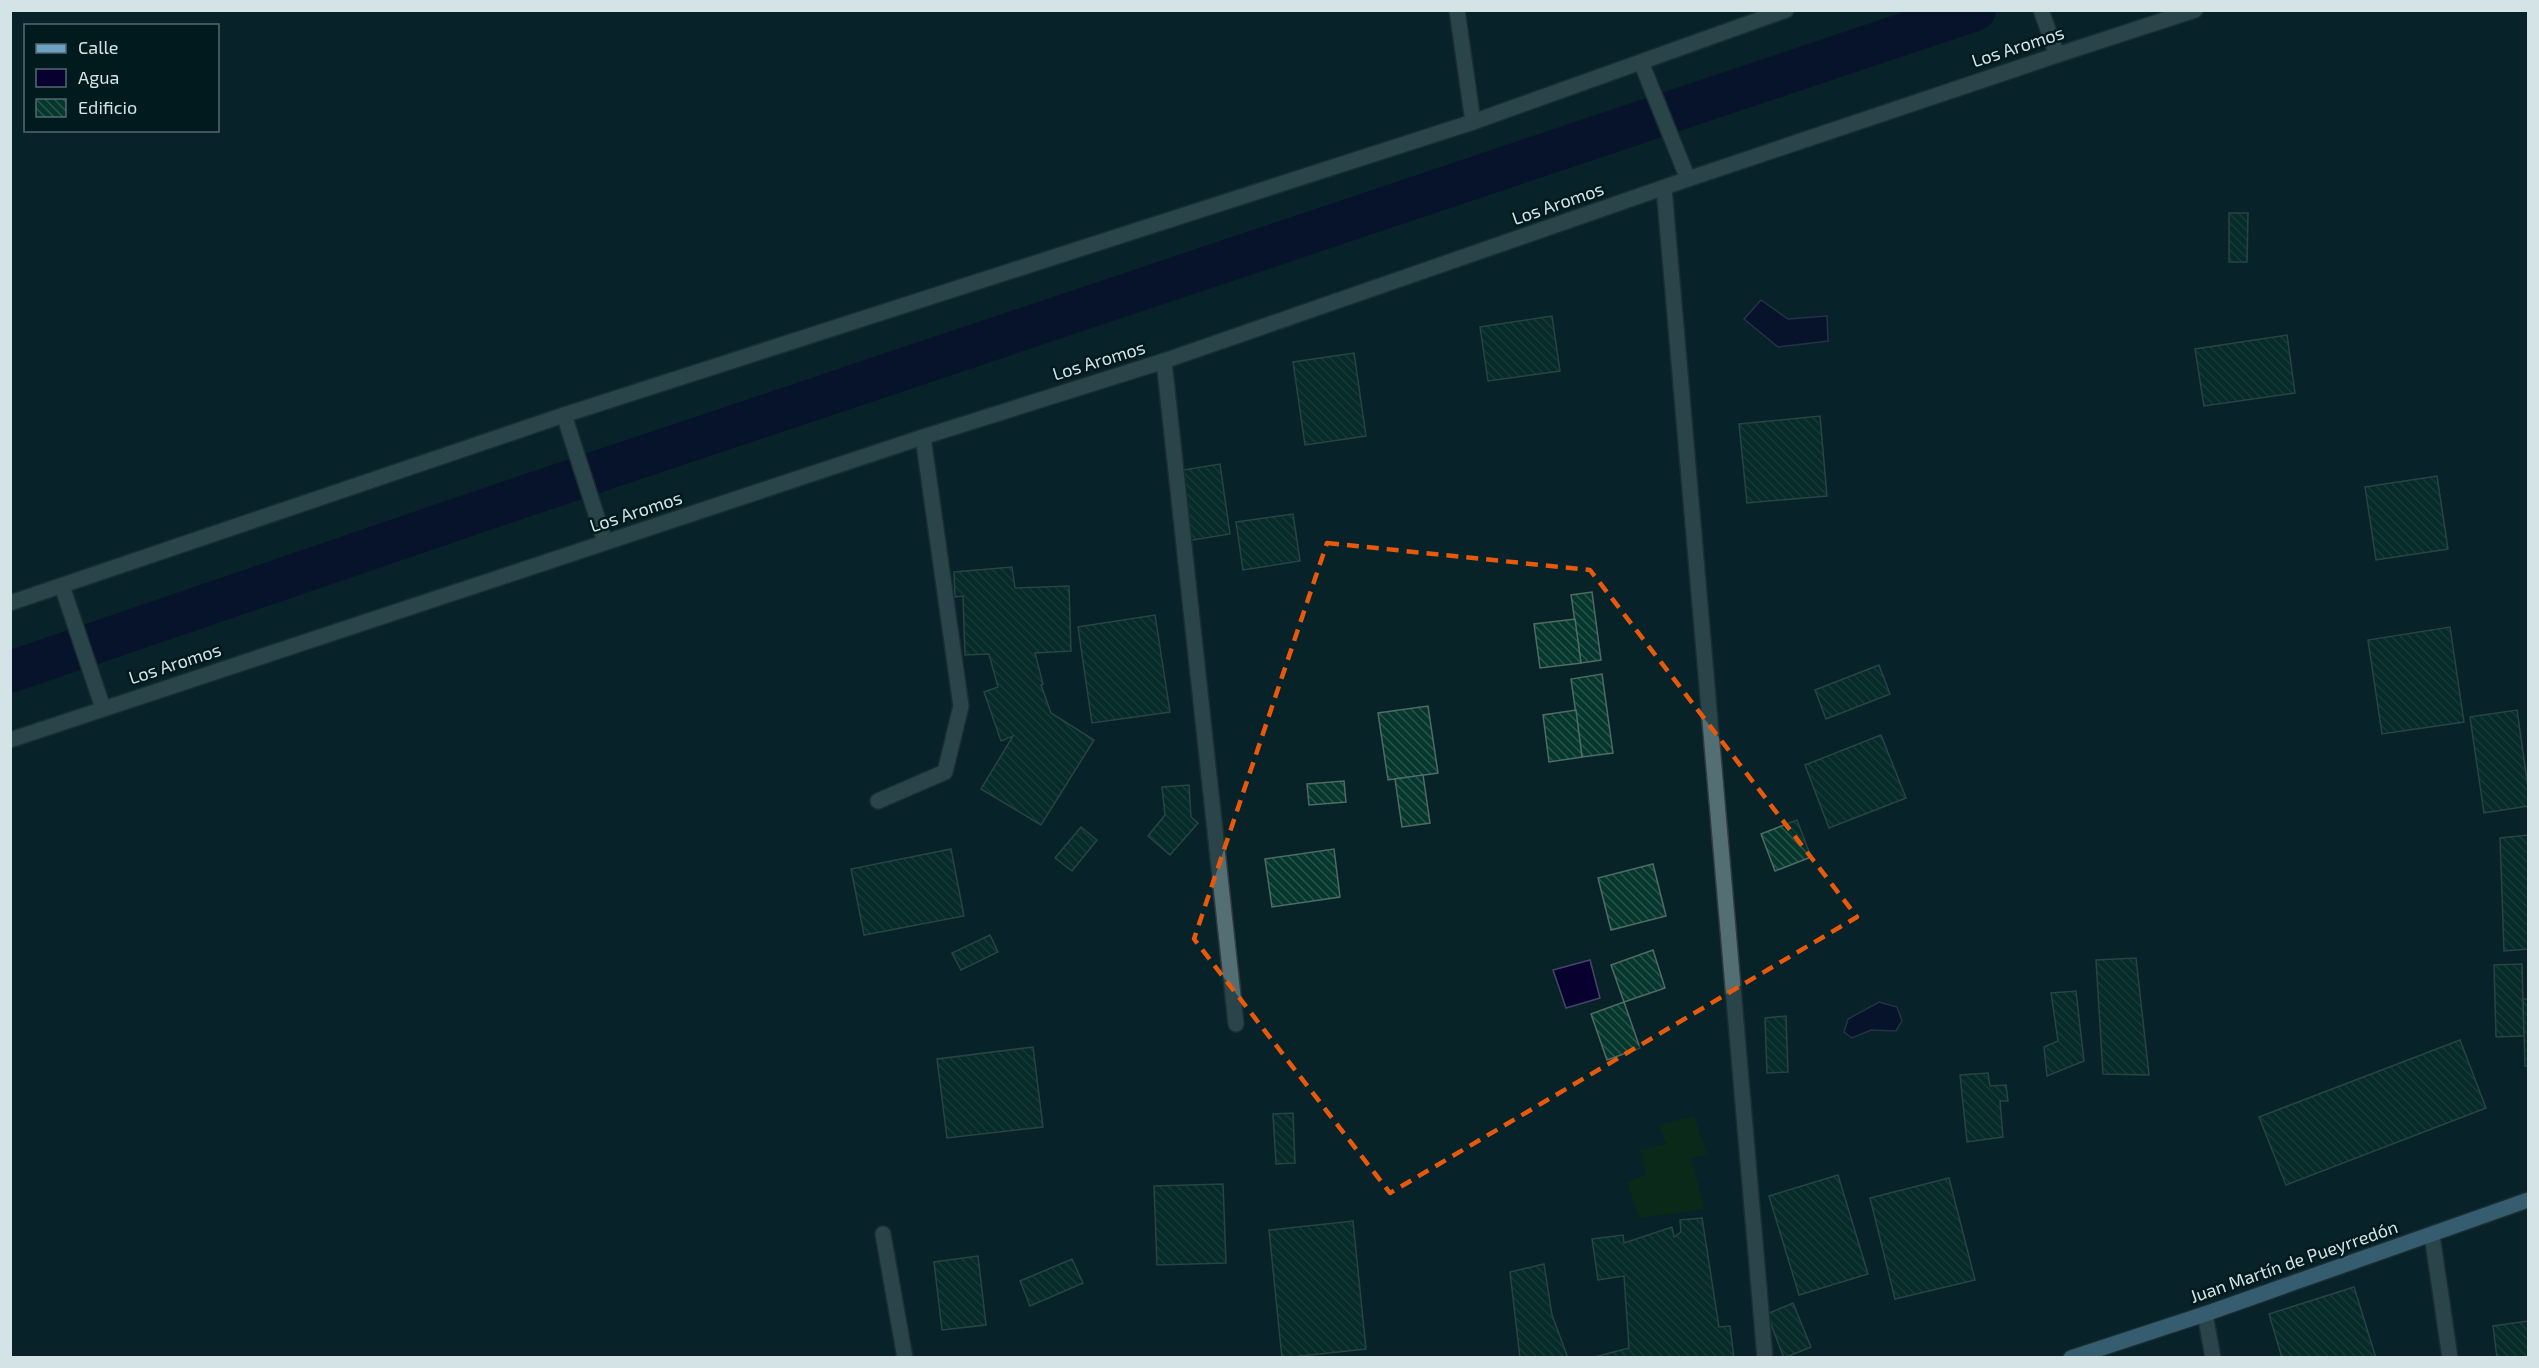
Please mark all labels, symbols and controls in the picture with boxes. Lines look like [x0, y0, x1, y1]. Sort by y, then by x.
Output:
street label: Los Aromos [1969, 21, 2067, 71]
legend [24, 24, 219, 132]
text: Calle [78, 36, 119, 58]
text: Agua [78, 66, 119, 88]
text: Edificio [78, 96, 137, 118]
street label: Los Aromos [1509, 177, 1607, 229]
street label: Los Aromos [1050, 336, 1148, 385]
street label: Los Aromos [587, 486, 685, 536]
street label: Los Aromos [126, 638, 224, 688]
street label: Juan Martín de Pueyrredón [2187, 1215, 2400, 1307]

